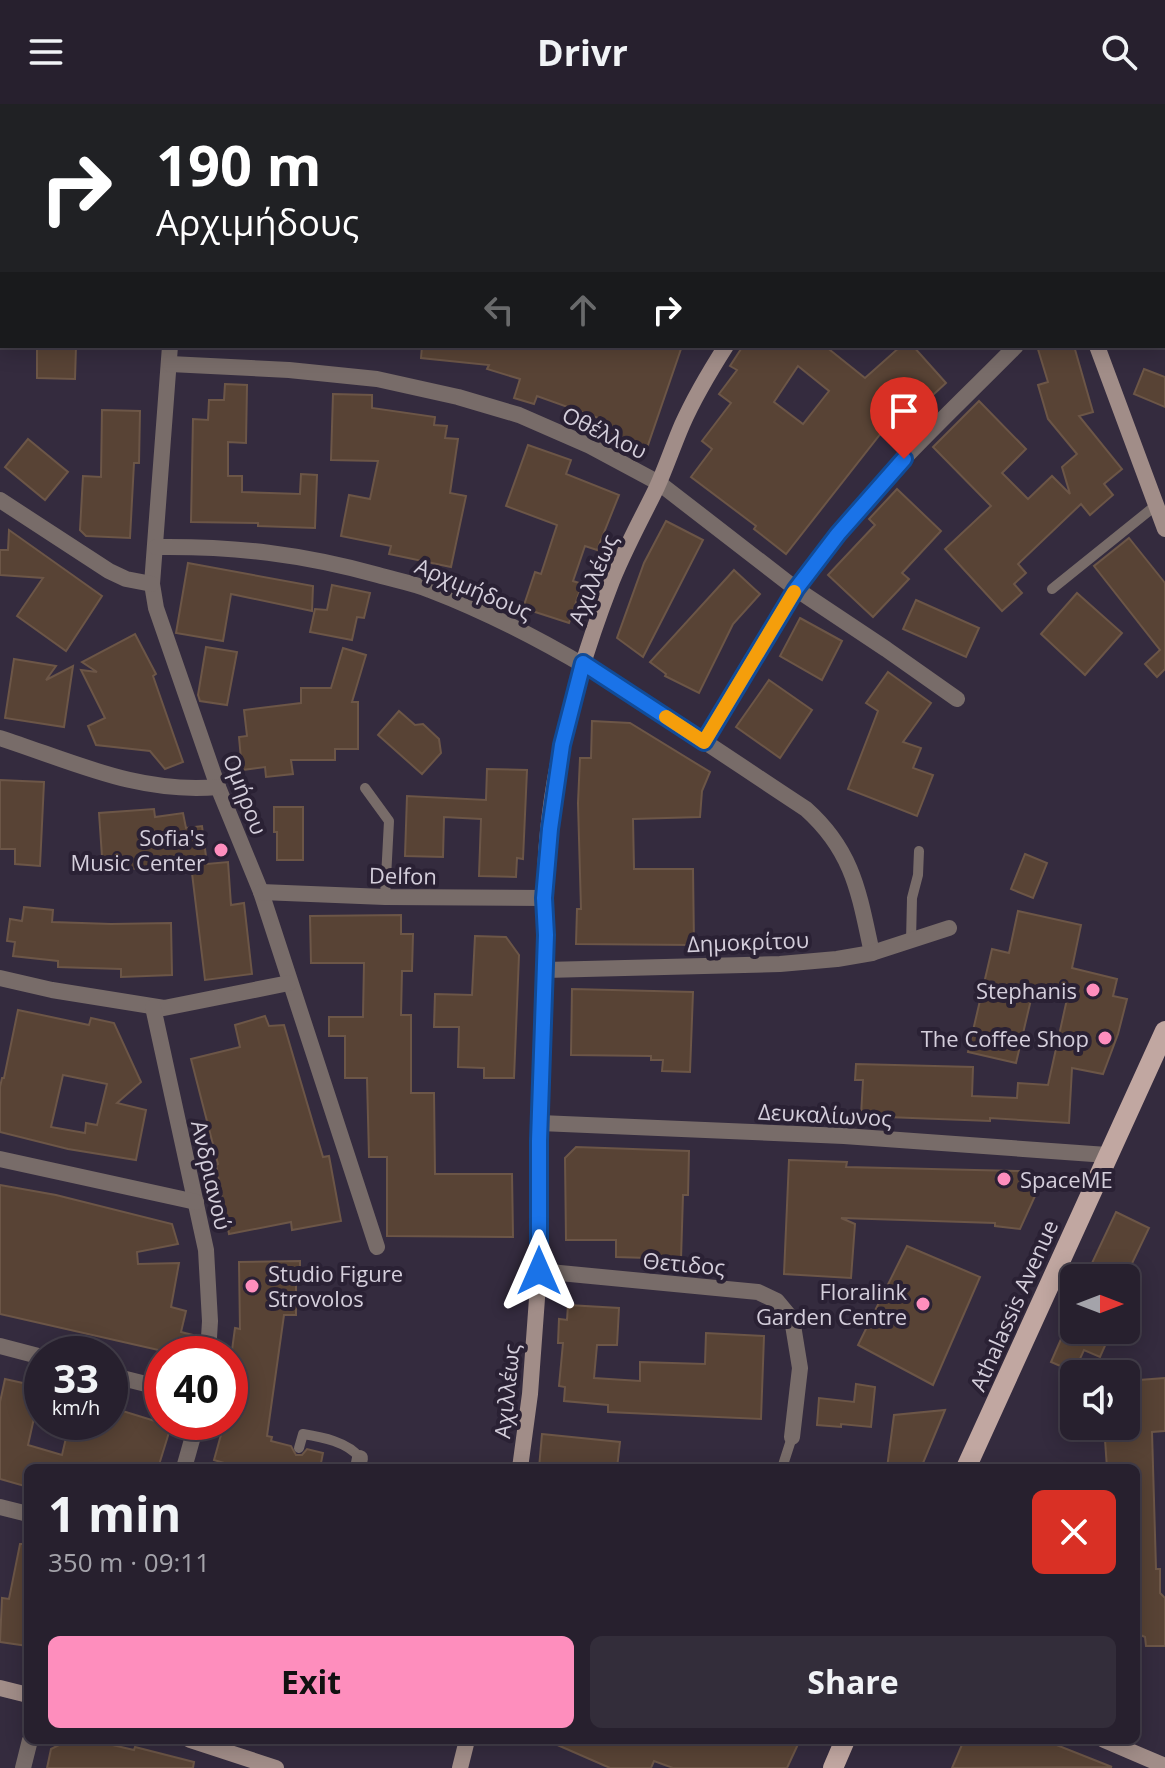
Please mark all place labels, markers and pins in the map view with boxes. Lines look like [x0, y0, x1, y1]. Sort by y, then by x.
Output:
pin [870, 377, 938, 459]
place label: Sofia's Music Center [71, 822, 205, 877]
marker: Sofia's Music Center [212, 841, 230, 859]
place label: Stephanis [976, 975, 1077, 1005]
marker: Stephanis [1084, 981, 1102, 999]
place label: The Coffee Shop [921, 1023, 1089, 1053]
marker: The Coffee Shop [1096, 1029, 1114, 1047]
place label: SpaceME [1020, 1164, 1113, 1194]
marker: SpaceME [995, 1170, 1013, 1188]
place label: Studio Figure Strovolos [268, 1258, 403, 1313]
place label: Floralink Garden Centre [756, 1276, 907, 1331]
marker: Studio Figure Strovolos [243, 1277, 261, 1295]
marker: Floralink Garden Centre [914, 1295, 932, 1313]

